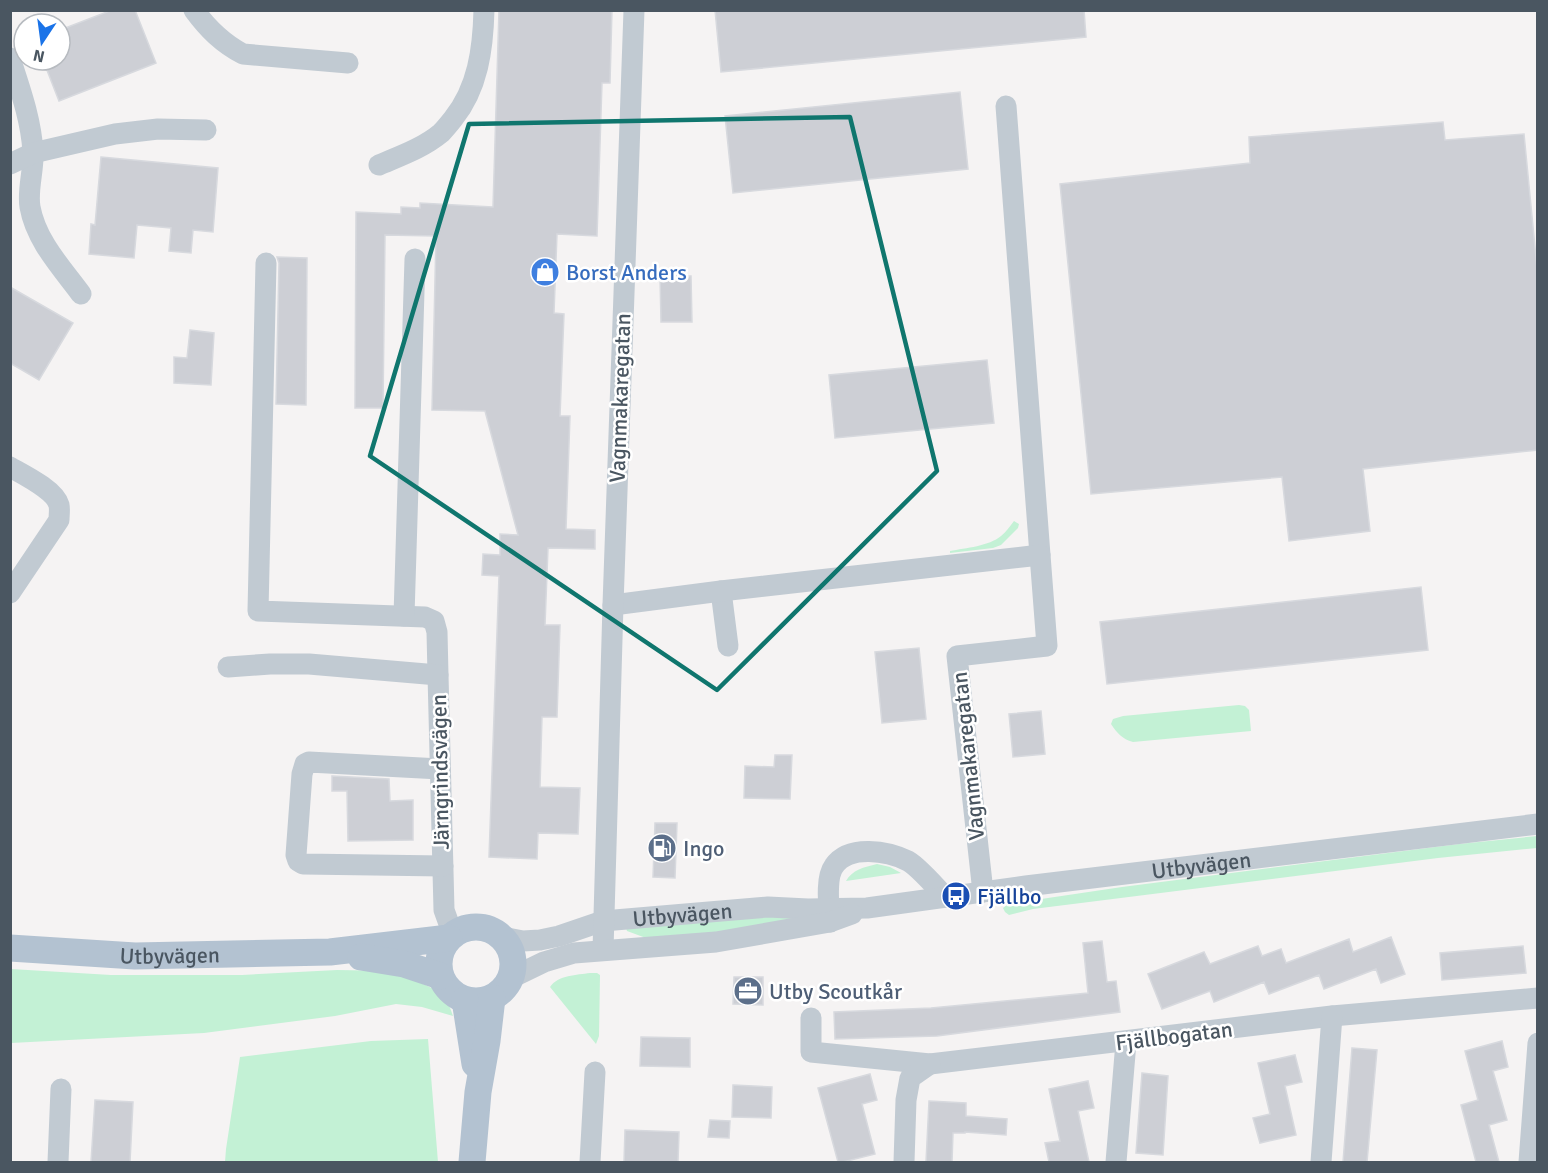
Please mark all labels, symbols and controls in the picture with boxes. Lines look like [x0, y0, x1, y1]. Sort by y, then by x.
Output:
north arrow [12, 12, 72, 72]
text: N [31, 45, 47, 67]
shop icon: Borst Anders [529, 256, 561, 288]
place label: Borst Anders [566, 259, 687, 286]
street label: Vagnmakaregatan [604, 313, 636, 483]
street label: Vagnmakaregatan [946, 670, 990, 842]
street label: Järngrindsvägen [425, 694, 455, 850]
fuel station icon: Ingo [646, 832, 678, 864]
place label: Ingo [683, 835, 725, 862]
street label: Utbyvägen [1150, 845, 1253, 884]
bus stop icon: Fjällbo [940, 880, 972, 912]
place label: Fjällbo [977, 883, 1041, 910]
street label: Utbyvägen [631, 897, 733, 932]
street label: Utbyvägen [119, 941, 220, 970]
office icon: Utby Scoutkår [732, 975, 764, 1007]
place label: Utby Scoutkår [769, 978, 902, 1005]
street label: Fjällbogatan [1114, 1015, 1234, 1057]

